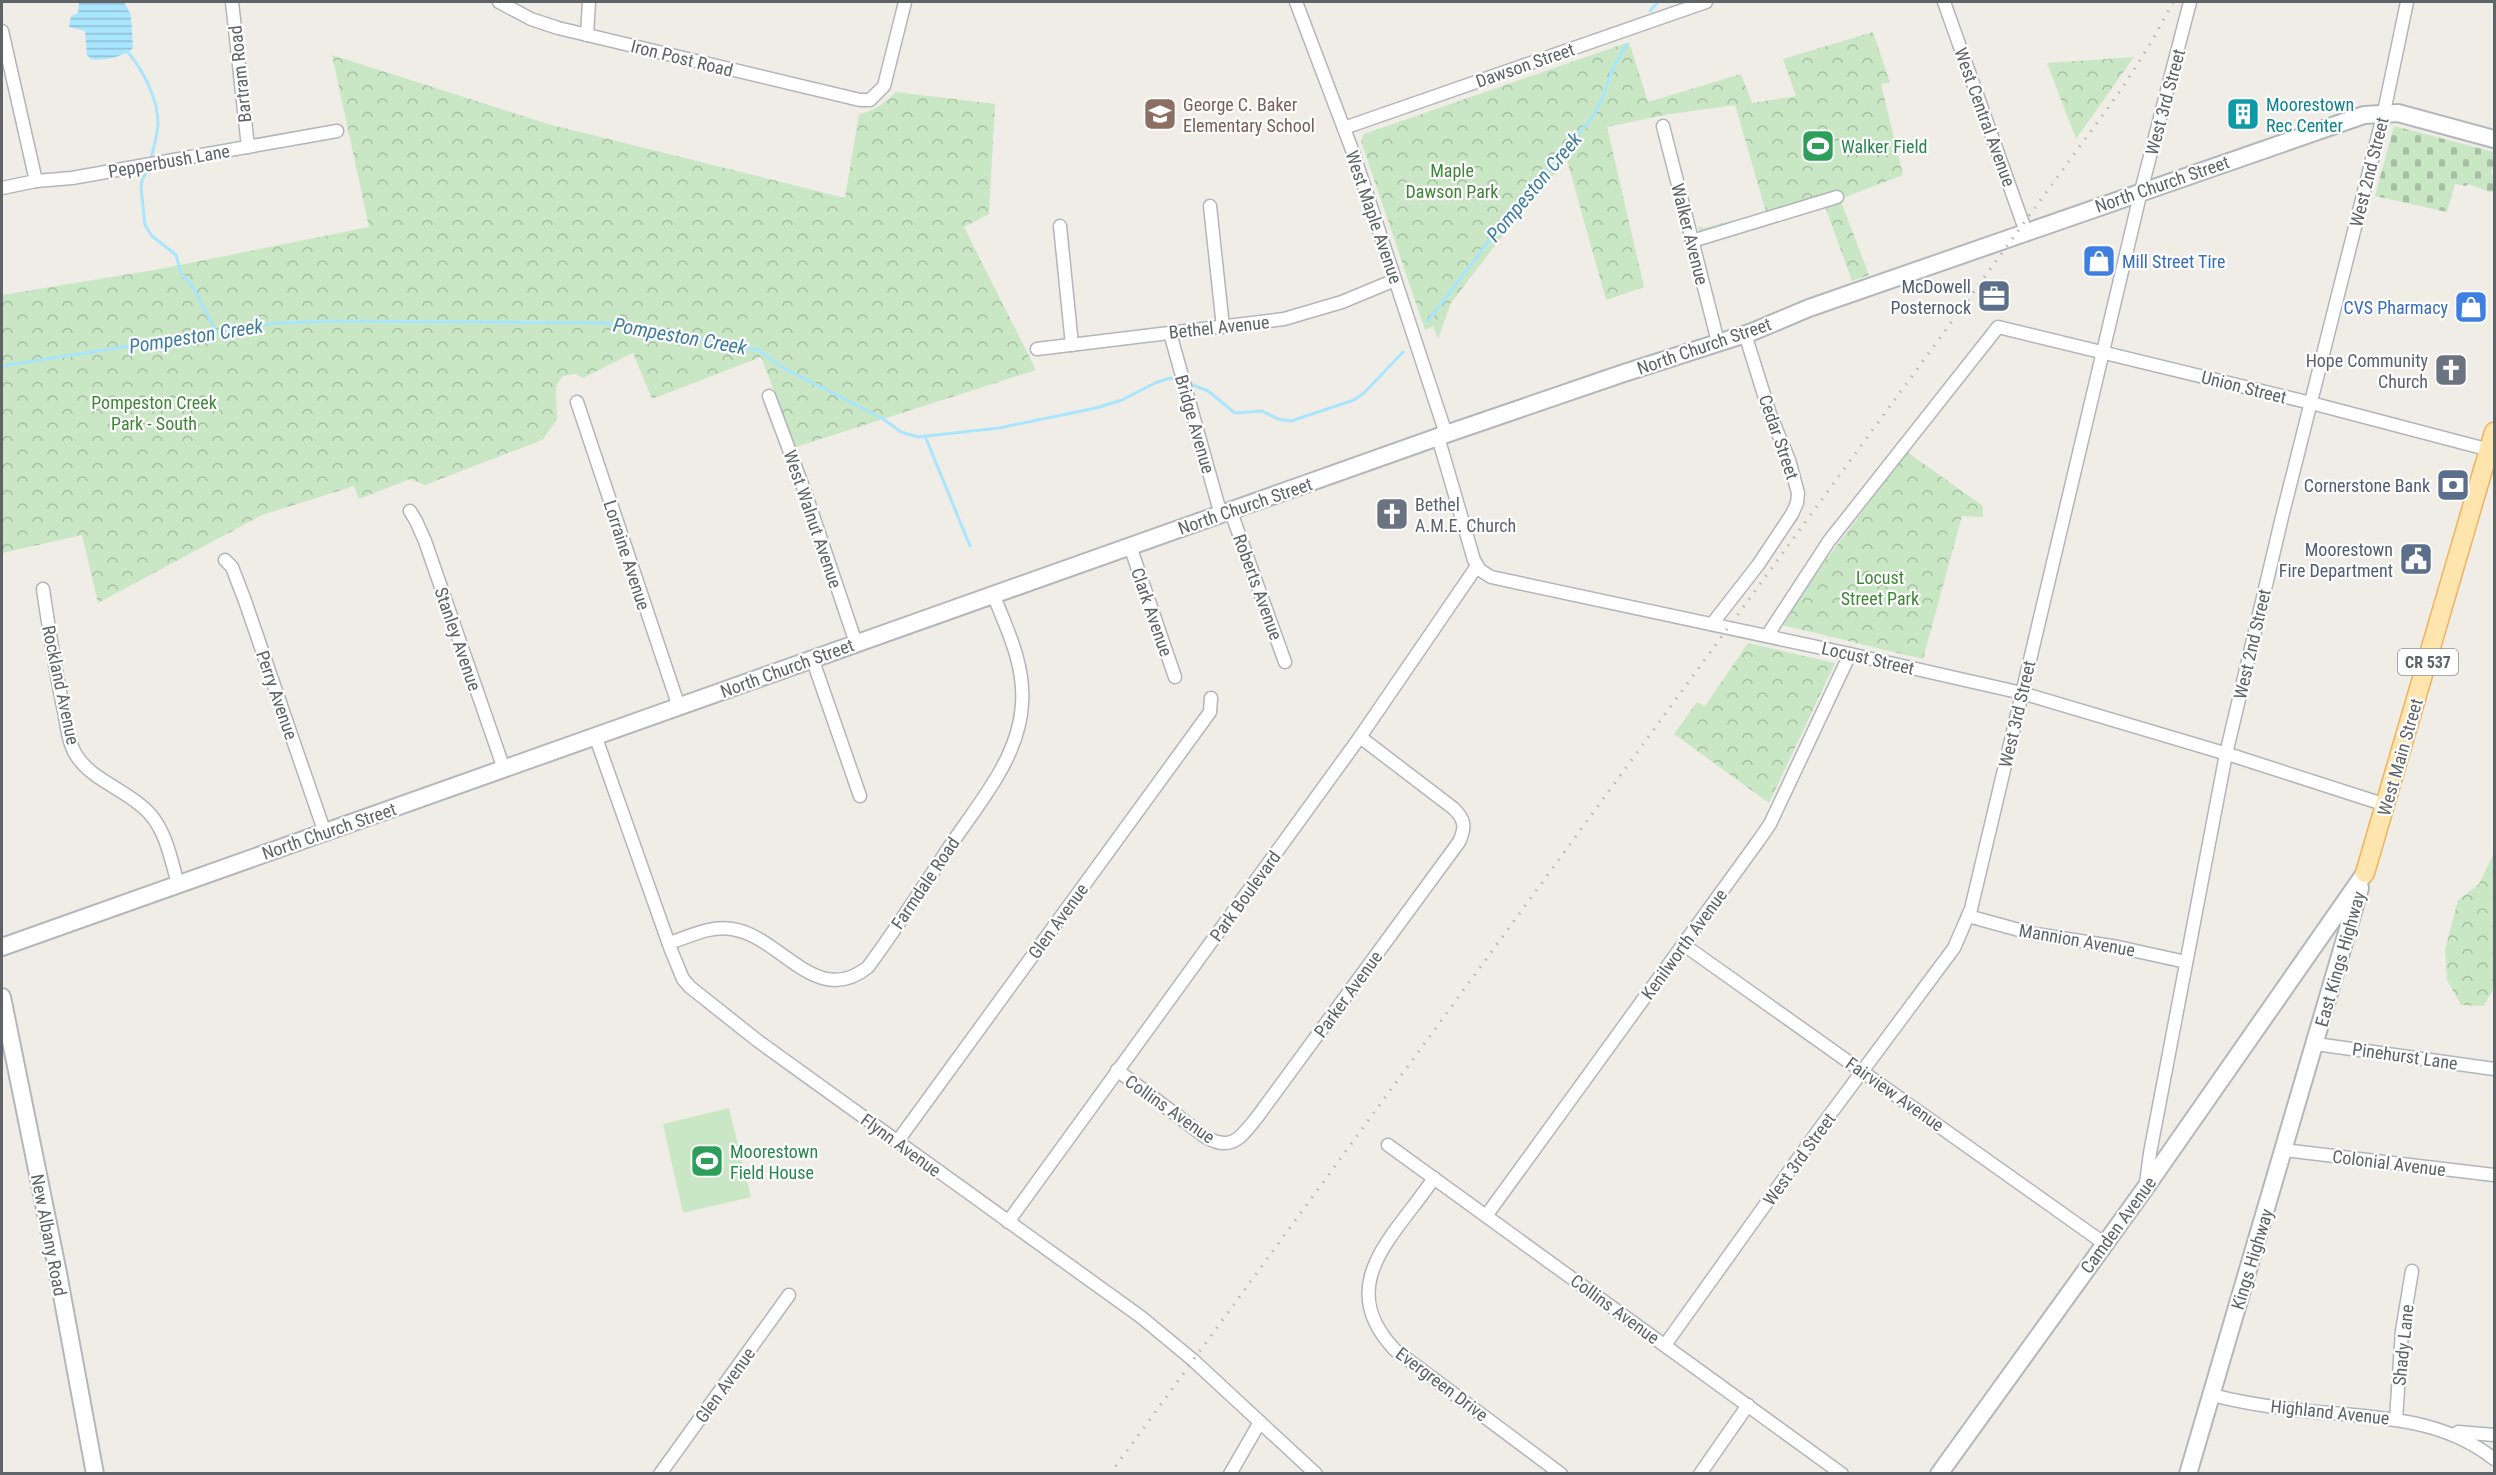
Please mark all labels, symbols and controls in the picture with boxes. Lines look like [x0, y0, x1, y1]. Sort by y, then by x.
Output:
street label: Bartram Road [224, 25, 256, 123]
street label: Iron Post Road [629, 35, 735, 81]
street label: Dawson Street [1473, 38, 1577, 92]
street label: West Central Avenue [1950, 45, 2020, 189]
street label: West 3rd Street [2141, 47, 2189, 157]
place label: George C. Baker Elementary School [1183, 94, 1315, 136]
place label: Moorestown Rec Center [2266, 94, 2354, 136]
school or university icon: George C. Baker Elementary School [1142, 96, 1178, 132]
building icon: Moorestown Rec Center [2225, 96, 2261, 132]
street label: West 2nd Street [2345, 115, 2393, 229]
water label: Pompeston Creek [1481, 126, 1588, 247]
sports icon: Walker Field [1800, 128, 1836, 164]
place label: Walker Field [1841, 136, 1927, 157]
street label: Pepperbush Lane [107, 140, 231, 182]
street label: West Maple Avenue [1341, 148, 1407, 286]
street label: North Church Street [2092, 151, 2232, 217]
park label: Maple Dawson Park [1406, 160, 1498, 202]
street label: Walker Avenue [1667, 181, 1713, 287]
shop icon: Mill Street Tire [2081, 243, 2117, 279]
place label: Mill Street Tire [2122, 251, 2225, 272]
place label: McDowell Posternock [1890, 276, 1971, 318]
office icon: McDowell Posternock [1976, 278, 2012, 314]
shop icon: CVS Pharmacy [2453, 289, 2489, 325]
place label: CVS Pharmacy [2343, 297, 2448, 318]
street label: Bethel Avenue [1168, 311, 1270, 343]
water label: Pompeston Creek [611, 312, 750, 360]
water label: Pompeston Creek [127, 313, 266, 358]
street label: North Church Street [1634, 313, 1774, 379]
place label: Hope Community Church [2306, 350, 2428, 392]
church icon: Hope Community Church [2433, 352, 2469, 388]
street label: Union Street [2199, 366, 2289, 408]
street label: Bridge Avenue [1171, 372, 1219, 476]
park label: Pompeston Creek Park - South [91, 392, 217, 434]
street label: Cedar Street [1755, 392, 1803, 482]
street label: West Walnut Avenue [780, 447, 846, 591]
bank icon: Cornerstone Bank [2435, 467, 2471, 503]
street label: North Church Street [1175, 473, 1315, 539]
place label: Cornerstone Bank [2304, 475, 2430, 496]
place label: Bethel A.M.E. Church [1415, 494, 1516, 536]
church icon: Bethel A.M.E. Church [1374, 496, 1410, 532]
street label: Lorraine Avenue [599, 498, 655, 612]
street label: Roberts Avenue [1229, 531, 1287, 643]
place label: Moorestown Fire Department [2279, 539, 2393, 581]
public building icon: Moorestown Fire Department [2398, 541, 2434, 577]
street label: Clark Avenue [1127, 565, 1177, 659]
park label: Locust Street Park [1841, 567, 1919, 609]
street label: Stanley Avenue [431, 585, 485, 693]
street label: West 2nd Street [2229, 587, 2275, 701]
street label: Rockland Avenue [38, 623, 84, 747]
street label: North Church Street [717, 634, 857, 702]
street label: Locust Street [1820, 637, 1916, 679]
street label: Perry Avenue [252, 648, 302, 742]
road number: CR 537 [2398, 649, 2458, 675]
street label: West 3rd Street [1995, 659, 2039, 769]
street label: West Main Street [2373, 696, 2427, 818]
street label: North Church Street [259, 798, 399, 864]
street label: Farmdale Road [887, 833, 963, 933]
street label: Park Boulevard [1205, 847, 1285, 945]
street label: Glen Avenue [1024, 879, 1092, 963]
street label: Kenilworth Avenue [1637, 885, 1731, 1003]
street label: East Kings Highway [2311, 888, 2369, 1029]
street label: Mannion Avenue [2017, 919, 2137, 961]
street label: Parker Avenue [1310, 947, 1386, 1041]
street label: Pinehurst Lane [2351, 1038, 2459, 1074]
street label: Fairview Avenue [1842, 1053, 1948, 1135]
street label: Collins Avenue [1121, 1070, 1219, 1148]
street label: Flynn Avenue [857, 1109, 945, 1181]
street label: West 3rd Street [1758, 1109, 1840, 1209]
place label: Moorestown Field House [730, 1141, 818, 1183]
sports icon: Moorestown Field House [689, 1143, 725, 1179]
street label: Colonial Avenue [2331, 1146, 2447, 1180]
street label: New Albany Road [27, 1172, 71, 1298]
street label: Camden Avenue [2076, 1173, 2160, 1277]
street label: Kings Highway [2227, 1206, 2277, 1312]
street label: Collins Avenue [1567, 1270, 1663, 1348]
street label: Shady Lane [2388, 1303, 2418, 1387]
street label: Glen Avenue [691, 1343, 759, 1427]
street label: Evergreen Drive [1392, 1343, 1492, 1425]
street label: Highland Avenue [2270, 1395, 2390, 1429]

